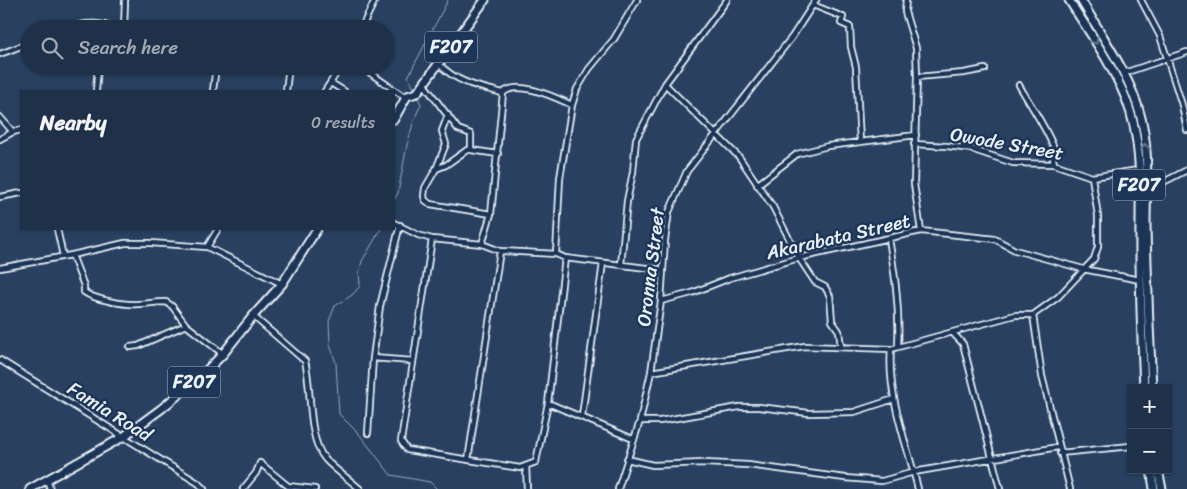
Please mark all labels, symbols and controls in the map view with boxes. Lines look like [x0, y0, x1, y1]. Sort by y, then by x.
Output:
search box [20, 20, 395, 75]
text: Search here [78, 31, 178, 64]
road number: F207 [425, 32, 477, 62]
icon: search [38, 34, 66, 62]
one-way arrow [1088, 36, 1098, 45]
text: Nearby [40, 104, 106, 142]
text: 0 results [311, 108, 375, 137]
street label: Owode Street [948, 117, 1066, 170]
one-way arrow [1140, 142, 1151, 150]
road number: F207 [1113, 170, 1165, 200]
street label: Oronna Street [627, 204, 674, 328]
street label: Akarabata Street [762, 204, 914, 269]
road number: F207 [168, 367, 220, 398]
street label: Famia Road [61, 372, 160, 452]
map controls [1127, 384, 1172, 474]
button: + [1127, 384, 1172, 429]
button: − [1127, 429, 1172, 474]

